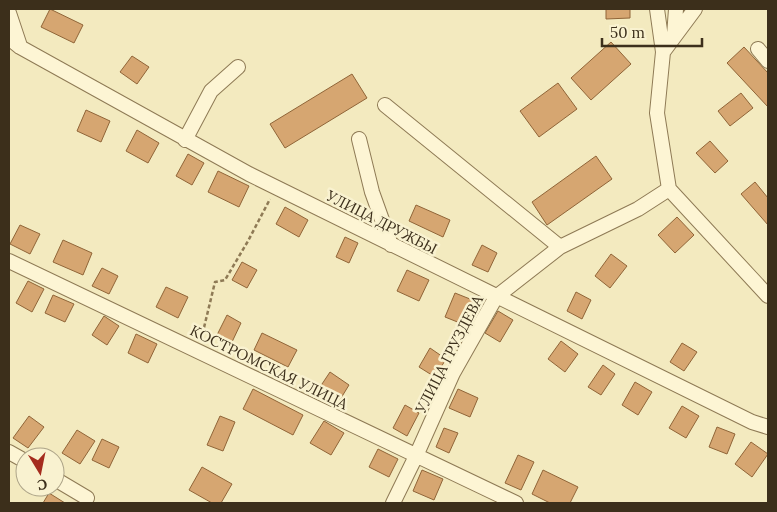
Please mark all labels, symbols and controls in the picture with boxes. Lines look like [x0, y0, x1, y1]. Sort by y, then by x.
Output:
scale bar [602, 15, 702, 47]
text: 50 m [610, 23, 645, 42]
street label: УЛИЦА ДРУЖБЫ [322, 185, 441, 258]
street label: УЛИЦА ГРУЗДЕВА [411, 291, 487, 417]
street label: КОСТРОМСКАЯ УЛИЦА [187, 321, 351, 414]
north arrow [15, 447, 65, 497]
text: С [36, 475, 49, 495]

